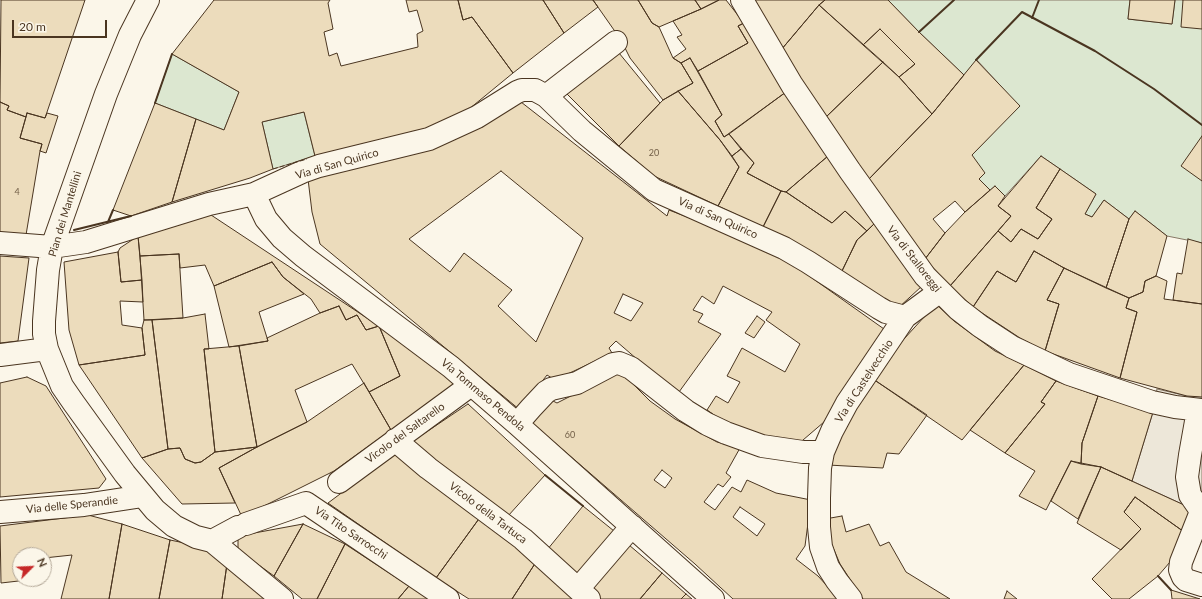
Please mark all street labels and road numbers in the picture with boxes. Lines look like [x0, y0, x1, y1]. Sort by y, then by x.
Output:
street label: Via di San Quirico [294, 146, 380, 182]
street label: Pian dei Mantellini [46, 170, 84, 258]
street label: Via di San Quirico [676, 195, 760, 241]
street label: Via di Stalloreggi [884, 223, 944, 295]
street label: Via di Castelvecchio [832, 337, 896, 425]
street label: Via Tommaso Pendola [438, 356, 528, 434]
street label: Vicolo del Saltarello [363, 400, 447, 466]
street label: Vicolo della Tartuca [446, 479, 530, 547]
street label: Via delle Sperandie [26, 494, 118, 516]
street label: Via Tito Sarrocchi [312, 504, 390, 562]

